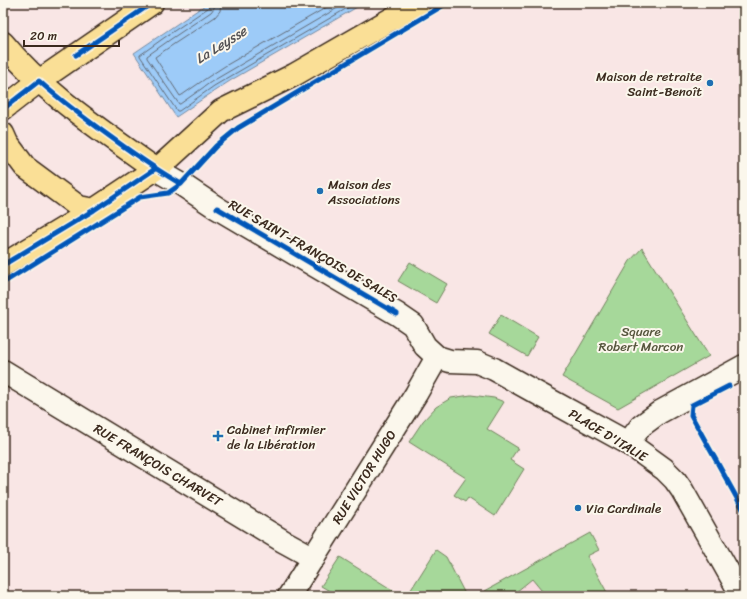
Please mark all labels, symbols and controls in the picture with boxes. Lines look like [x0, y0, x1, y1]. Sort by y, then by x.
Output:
water label: La Leysse [190, 19, 253, 71]
scale bar [24, 22, 119, 48]
text: 20 m [30, 25, 57, 47]
place label: Maison de retraite Saint-Benoît [596, 65, 702, 103]
marker: Maison de retraite Saint-Benoît [705, 78, 715, 88]
place label: Maison des Associations [327, 173, 401, 211]
marker: Maison des Associations [315, 186, 325, 196]
street label: RUE SAINT-FRANÇOIS DE SALES [224, 193, 402, 309]
park label: Square Robert Marcon [599, 320, 683, 358]
street label: PLACE D'ITALIE [564, 402, 653, 468]
street label: RUE FRANÇOIS CHARVET [89, 417, 228, 513]
place label: Cabinet infirmier de la Libération [227, 418, 326, 456]
street label: RUE VICTOR HUGO [326, 425, 402, 529]
marker: Cabinet infirmier de la Libération [212, 430, 224, 442]
place label: Via Cardinale [586, 497, 661, 520]
marker: Via Cardinale [573, 503, 583, 513]

